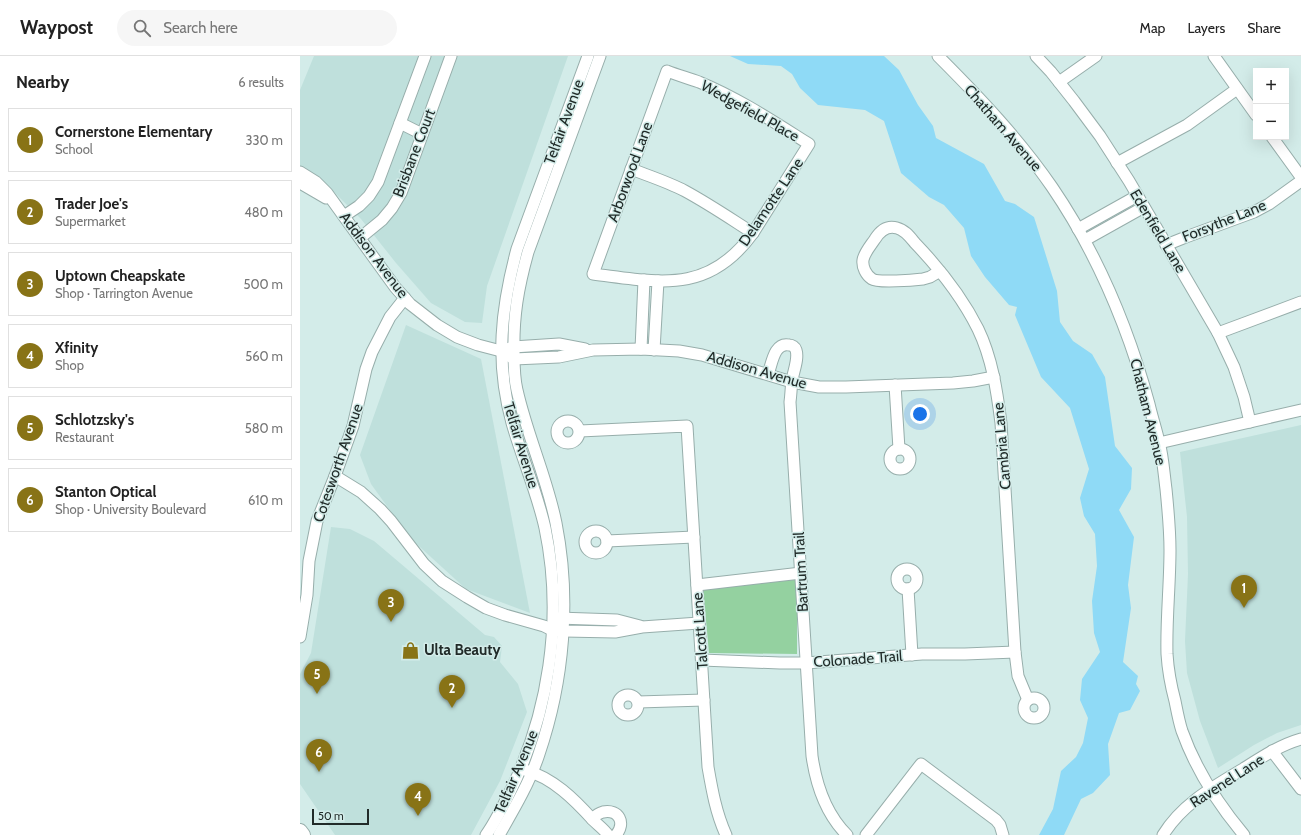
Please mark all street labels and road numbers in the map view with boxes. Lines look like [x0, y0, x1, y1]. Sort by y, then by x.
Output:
street label: Telfair Avenue [540, 77, 588, 167]
street label: Wedgefield Place [698, 77, 802, 146]
street label: Chatham Avenue [960, 81, 1046, 175]
street label: Brisbane Court [389, 106, 439, 200]
street label: Arborwood Lane [604, 119, 657, 224]
street label: Delamotte Lane [735, 154, 807, 249]
street label: Edenfield Lane [1126, 186, 1190, 276]
street label: Forsythe Lane [1179, 196, 1269, 246]
street label: Addison Avenue [336, 209, 412, 302]
street label: Addison Avenue [705, 347, 809, 393]
street label: Chatham Avenue [1126, 357, 1170, 467]
street label: Telfair Avenue [499, 400, 543, 490]
street label: Cotesworth Avenue [309, 401, 367, 525]
street label: Cambria Lane [989, 401, 1015, 490]
street label: Bartrum Trail [790, 531, 812, 613]
street label: Talcott Lane [688, 592, 712, 670]
street label: Colonade Trail [813, 647, 904, 671]
street label: Telfair Avenue [490, 727, 542, 816]
street label: Ravenel Lane [1187, 750, 1268, 812]

